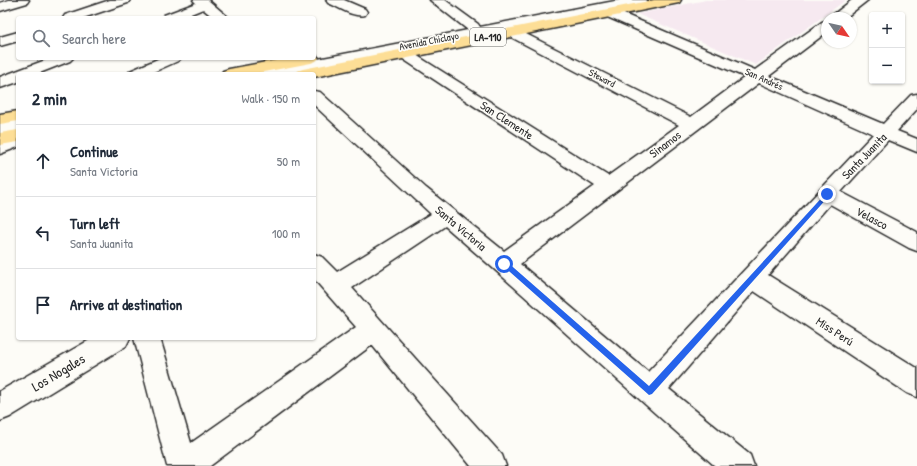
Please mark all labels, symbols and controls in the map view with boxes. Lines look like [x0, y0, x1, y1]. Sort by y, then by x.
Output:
north arrow [821, 12, 857, 48]
map controls [869, 12, 905, 84]
button: + [869, 12, 905, 48]
search box [16, 16, 316, 60]
icon: search [30, 27, 52, 49]
text: Search here [62, 28, 126, 49]
road number: LA-110 [470, 28, 506, 46]
street label: Avenida Chiclayo [398, 29, 460, 53]
button: − [869, 48, 905, 84]
street label: San Andrés [743, 65, 785, 93]
street label: Steward [586, 66, 618, 90]
text: 2 min [32, 87, 67, 110]
text: Walk · 150 m [242, 89, 300, 107]
street label: San Clemente [477, 96, 537, 144]
street label: Sinamos [646, 126, 685, 162]
street label: Santa Juanita [838, 129, 891, 183]
text: Continue [70, 141, 118, 162]
icon: ahead [32, 150, 54, 172]
text: 50 m [277, 152, 300, 170]
text: Santa Victoria [70, 162, 137, 180]
route end [818, 185, 836, 203]
street label: Santa Victoria [432, 201, 491, 255]
street label: Velasco [853, 203, 891, 233]
text: Turn left [70, 213, 120, 234]
icon: left [32, 222, 54, 244]
text: 100 m [272, 224, 300, 242]
text: Santa Juanita [70, 234, 133, 252]
route start [495, 255, 513, 273]
icon: arrive [32, 294, 54, 316]
text: Arrive at destination [70, 294, 182, 315]
street label: Miss Perú [813, 312, 857, 350]
street label: Los Nogales [28, 349, 89, 396]

